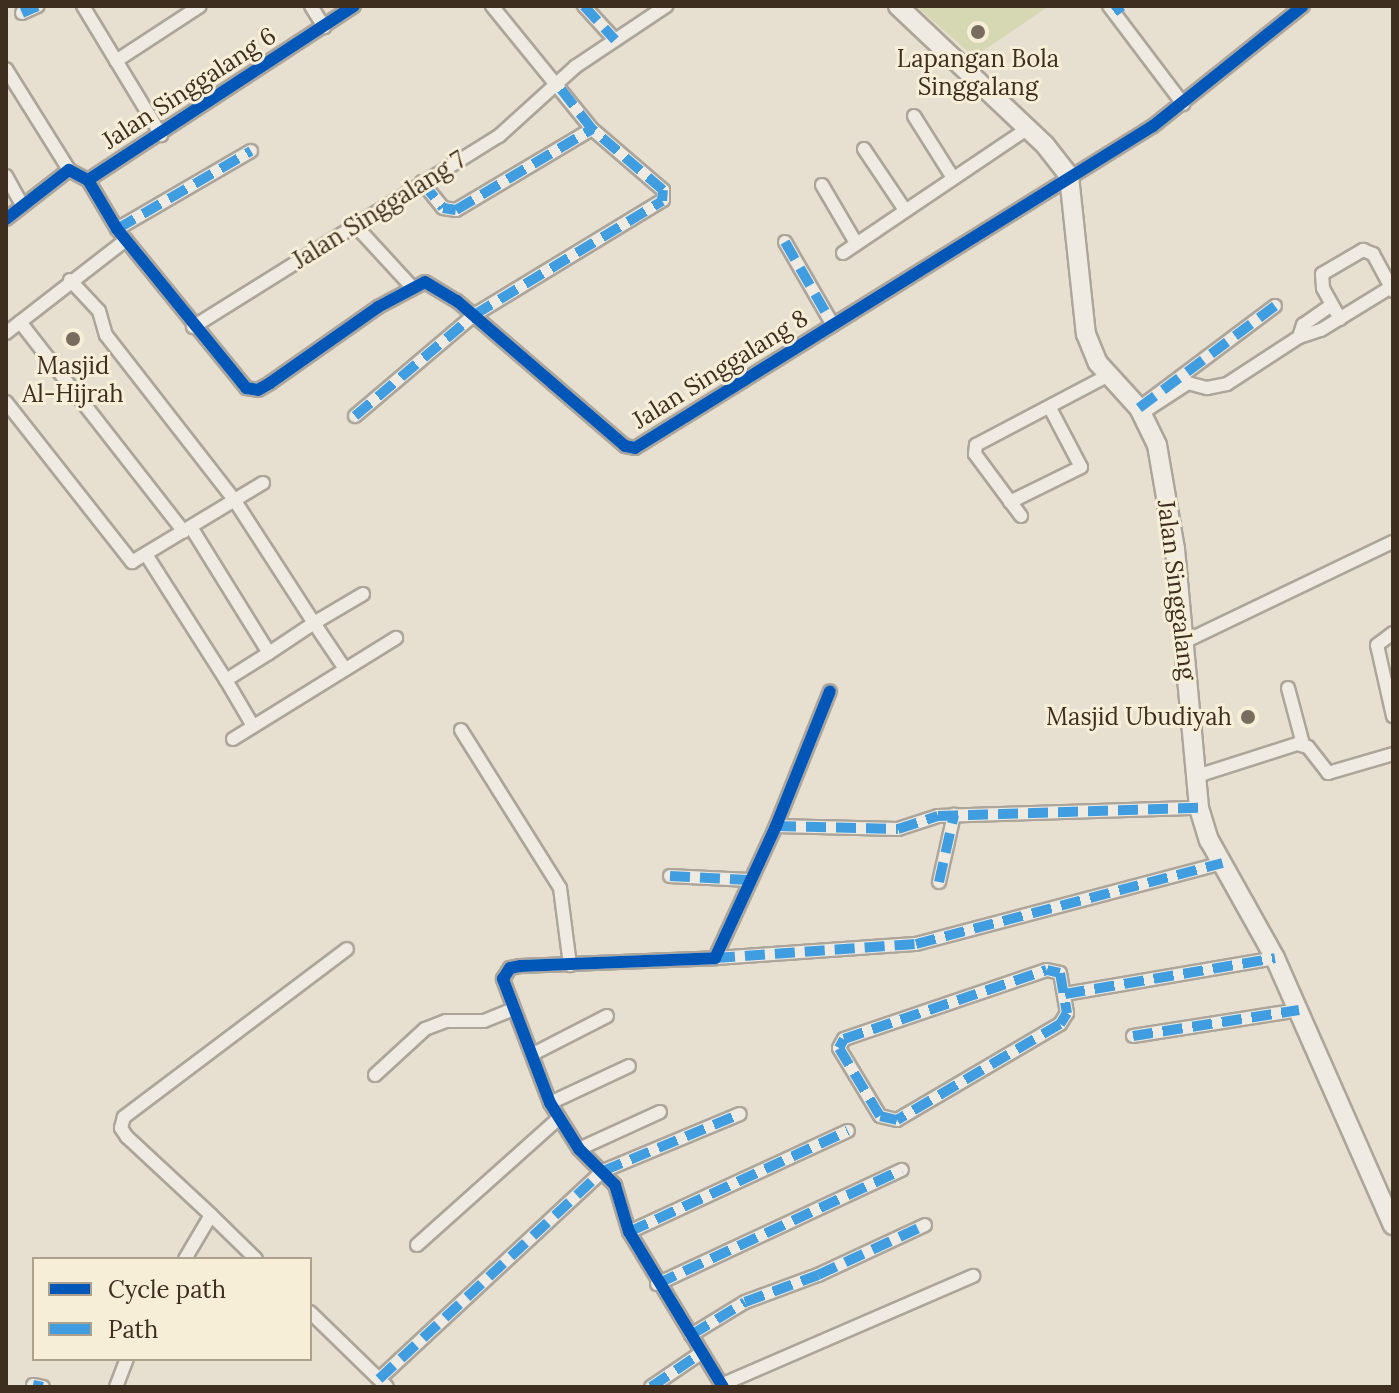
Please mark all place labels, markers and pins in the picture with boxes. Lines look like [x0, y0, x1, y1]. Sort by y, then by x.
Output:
marker: Lapangan Bola Singgalang [969, 23, 987, 41]
place label: Lapangan Bola Singgalang [897, 45, 1059, 101]
marker: Masjid Al-Hijrah [64, 330, 82, 348]
place label: Masjid Al-Hijrah [22, 352, 124, 408]
place label: Masjid Ubudiyah [1046, 703, 1232, 731]
marker: Masjid Ubudiyah [1239, 708, 1257, 726]

